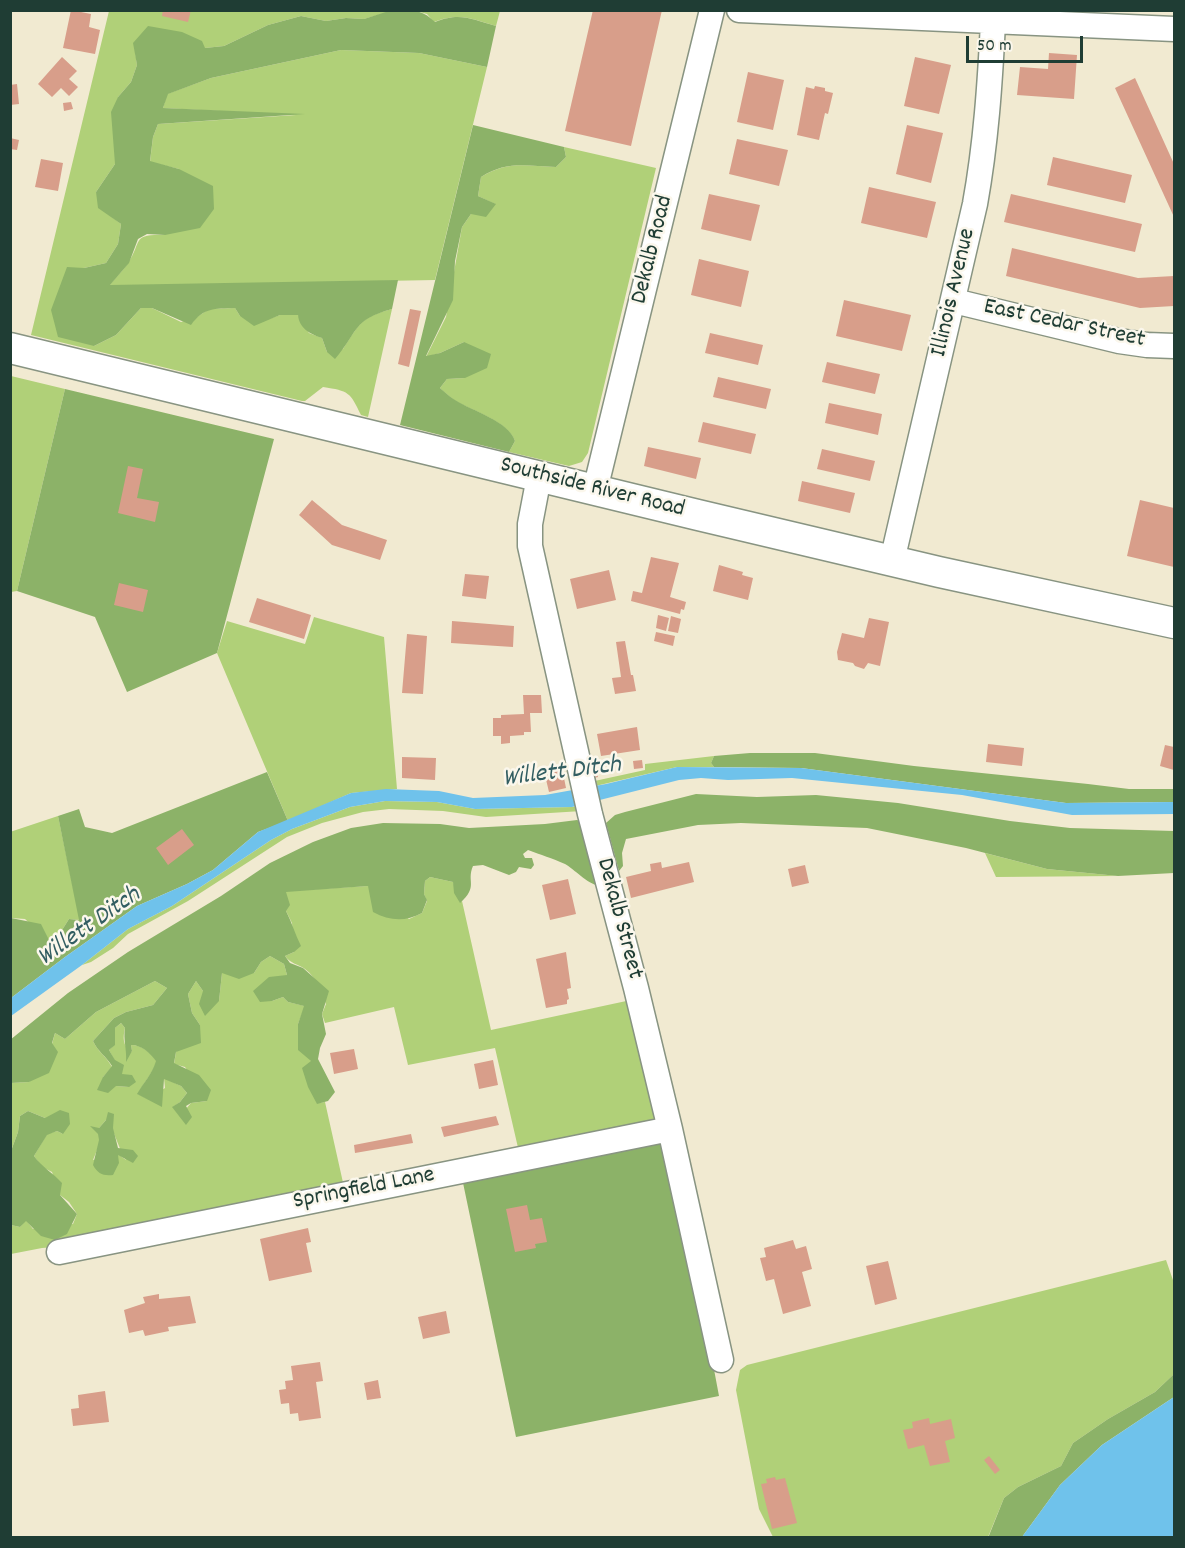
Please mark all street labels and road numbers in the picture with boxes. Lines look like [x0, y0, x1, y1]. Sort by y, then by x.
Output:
street label: Dekalb Road [627, 193, 681, 307]
street label: Illinois Avenue [926, 226, 984, 360]
street label: East Cedar Street [981, 294, 1147, 356]
street label: Southside River Road [497, 452, 687, 526]
street label: Dekalb Street [588, 855, 648, 983]
street label: Springfield Lane [291, 1162, 437, 1218]

